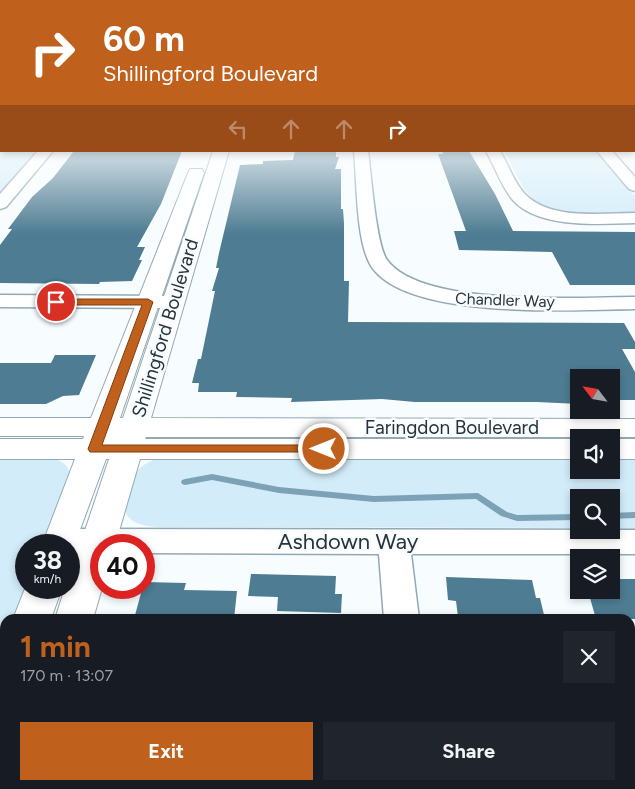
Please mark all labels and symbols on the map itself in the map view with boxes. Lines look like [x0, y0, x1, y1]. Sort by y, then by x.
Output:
street label: Shillingford Boulevard [127, 236, 203, 420]
pin [35, 281, 77, 323]
street label: Chandler Way [455, 289, 556, 311]
north arrow [570, 369, 620, 419]
street label: Faringdon Boulevard [365, 416, 539, 439]
position arrow [297, 422, 349, 474]
street label: Ashdown Way [278, 528, 419, 555]
speed limit sign: 40 [90, 534, 155, 599]

